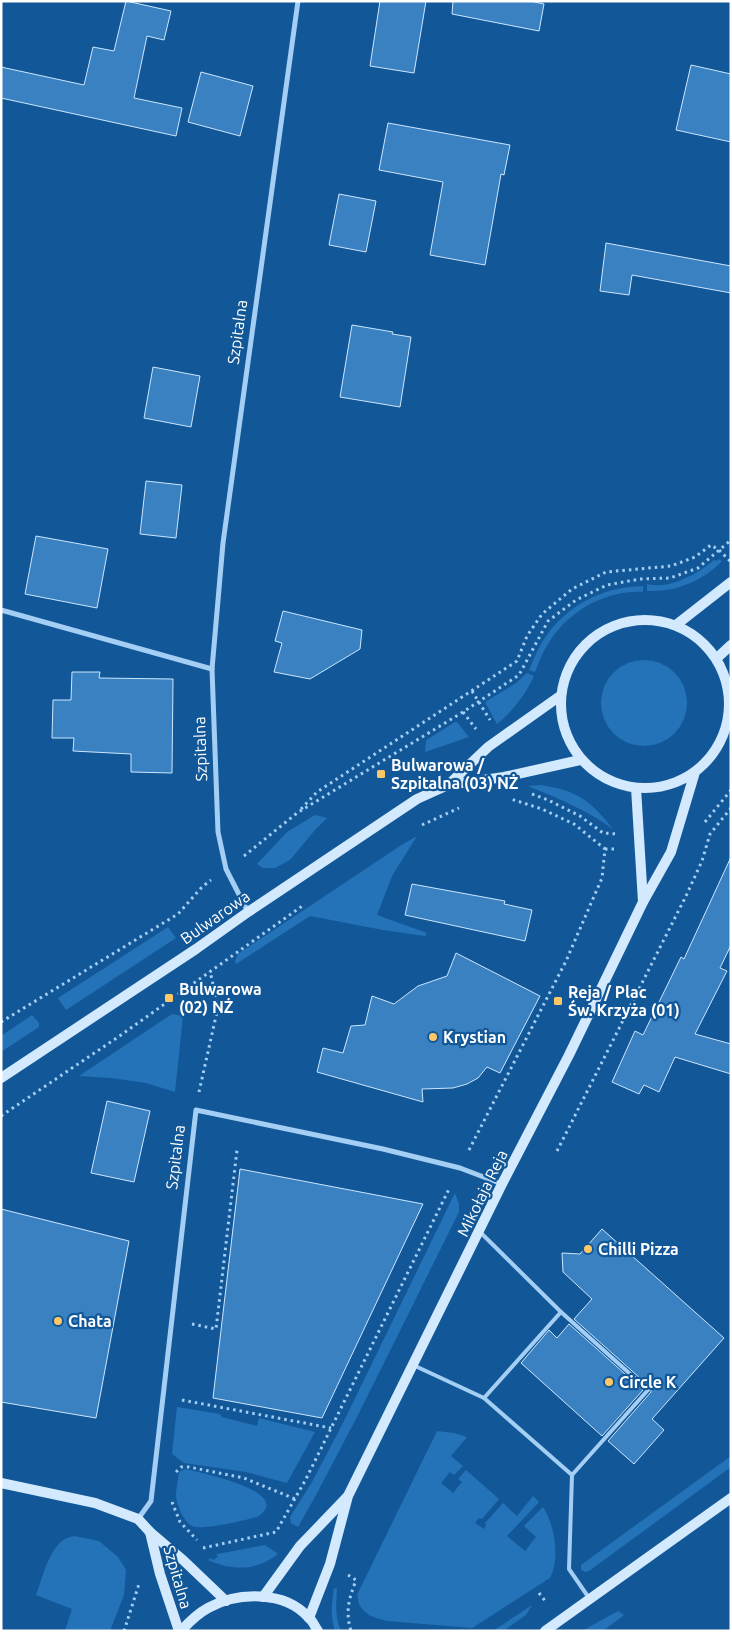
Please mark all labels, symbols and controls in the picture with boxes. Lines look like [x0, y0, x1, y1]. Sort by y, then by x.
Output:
street label: Szpitalna [224, 299, 250, 365]
street label: Szpitalna [190, 716, 210, 782]
place label: Bulwarowa / Szpitalna (03) NŻ [391, 756, 519, 793]
marker: Bulwarowa / Szpitalna (03) NŻ [375, 768, 387, 780]
street label: Bulwarowa [177, 887, 253, 947]
place label: Bulwarowa (02) NŻ [179, 980, 262, 1017]
place label: Reja / Plac Św. Krzyża (01) [568, 983, 680, 1020]
marker: Bulwarowa (02) NŻ [163, 992, 175, 1004]
marker: Reja / Plac Św. Krzyża (01) [552, 995, 564, 1007]
place label: Krystian [443, 1028, 506, 1046]
marker: Krystian [427, 1031, 439, 1043]
street label: Szpitalna [162, 1124, 188, 1190]
street label: Mikołaja Reja [453, 1147, 511, 1239]
place label: Chilli Pizza [598, 1240, 679, 1258]
marker: Chilli Pizza [582, 1243, 594, 1255]
place label: Chata [68, 1312, 112, 1330]
marker: Chata [52, 1315, 64, 1327]
place label: Circle K [619, 1373, 677, 1391]
marker: Circle K [603, 1376, 615, 1388]
street label: Szpitalna [160, 1543, 196, 1611]

